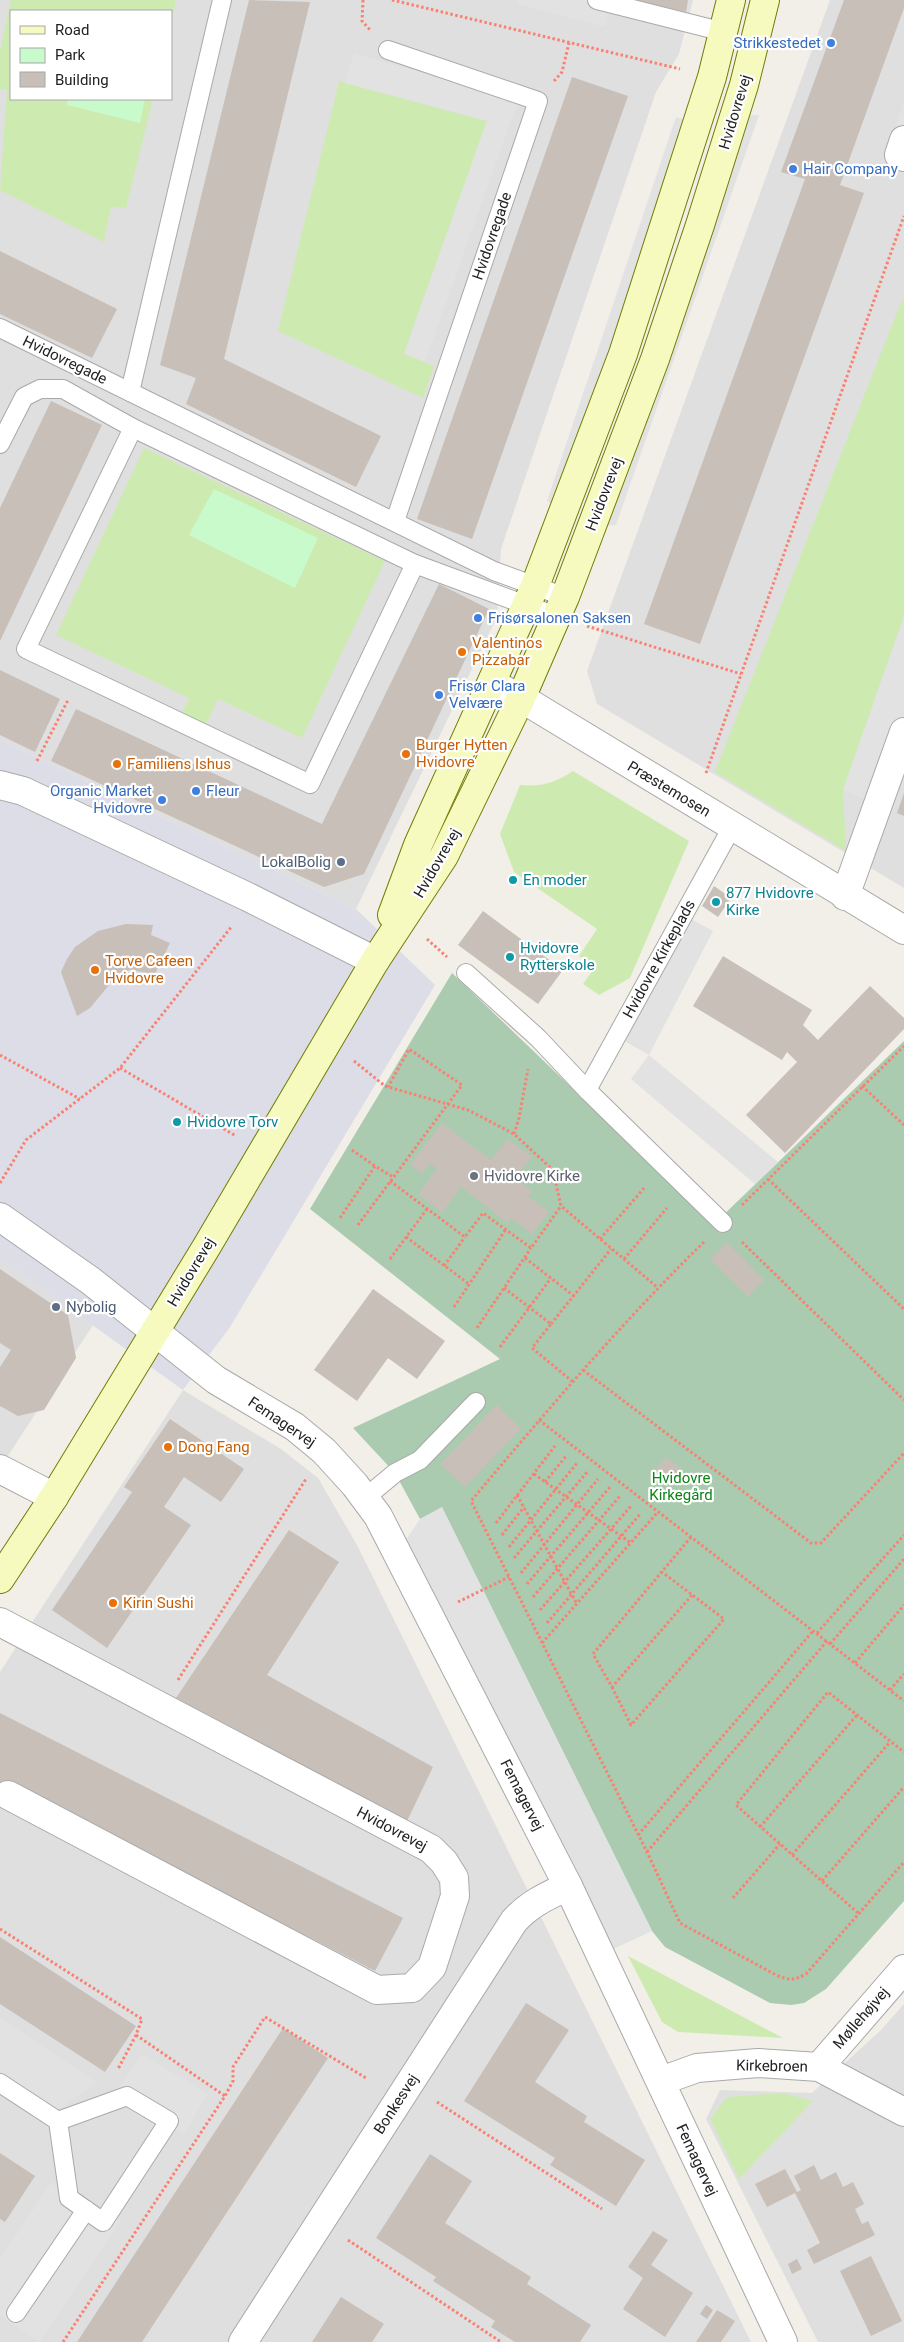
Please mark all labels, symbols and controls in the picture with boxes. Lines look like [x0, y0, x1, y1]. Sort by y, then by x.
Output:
legend [10, 10, 172, 100]
text: Road [55, 21, 89, 39]
place label: Strikkestedet [734, 34, 821, 52]
marker: Strikkestedet [825, 37, 837, 49]
text: Park [55, 46, 86, 64]
text: Building [55, 71, 109, 89]
street label: Hvidovrevej [715, 72, 755, 152]
place label: Hair Company [803, 160, 898, 178]
marker: Hair Company [787, 163, 799, 175]
street label: Hvidovregade [469, 190, 515, 282]
street label: Hvidovregade [20, 332, 110, 388]
street label: Hvidovrevej [582, 455, 626, 533]
place label: Frisørsalonen Saksen [488, 609, 631, 627]
marker: Frisørsalonen Saksen [472, 612, 484, 624]
place label: Valentinos Pizzabar [472, 634, 542, 669]
marker: Valentinos Pizzabar [456, 646, 468, 658]
place label: Frisør Clara Velvære [449, 677, 525, 712]
marker: Frisør Clara Velvære [433, 689, 445, 701]
place label: Burger Hytten Hvidovre [416, 736, 508, 771]
marker: Burger Hytten Hvidovre [400, 748, 412, 760]
place label: Familiens Ishus [127, 755, 231, 773]
street label: Præstemosen [624, 757, 714, 821]
marker: Familiens Ishus [111, 758, 123, 770]
place label: Organic Market Hvidovre [50, 782, 152, 817]
place label: Fleur [206, 782, 239, 800]
marker: Fleur [190, 785, 202, 797]
marker: Organic Market Hvidovre [156, 794, 168, 806]
street label: Hvidovrevej [410, 825, 464, 901]
place label: LokalBolig [261, 853, 331, 871]
marker: LokalBolig [335, 856, 347, 868]
place label: En moder [523, 871, 587, 889]
marker: En moder [507, 874, 519, 886]
place label: 877 Hvidovre Kirke [726, 884, 814, 919]
marker: 877 Hvidovre Kirke [710, 896, 722, 908]
street label: Hvidovre Kirkeplads [619, 897, 699, 1021]
place label: Hvidovre Rytterskole [520, 939, 595, 974]
marker: Hvidovre Rytterskole [504, 951, 516, 963]
place label: Torve Cafeen Hvidovre [105, 952, 193, 987]
marker: Torve Cafeen Hvidovre [89, 964, 101, 976]
place label: Hvidovre Torv [187, 1113, 278, 1131]
marker: Hvidovre Torv [171, 1116, 183, 1128]
place label: Hvidovre Kirke [484, 1167, 580, 1185]
marker: Hvidovre Kirke [468, 1170, 480, 1182]
street label: Hvidovrevej [163, 1234, 219, 1310]
place label: Nybolig [66, 1298, 117, 1316]
marker: Nybolig [50, 1301, 62, 1313]
street label: Femagervej [245, 1393, 319, 1451]
place label: Dong Fang [178, 1438, 250, 1456]
marker: Dong Fang [162, 1441, 174, 1453]
park label: Hvidovre Kirkegård [649, 1469, 713, 1504]
place label: Kirin Sushi [123, 1594, 194, 1612]
marker: Kirin Sushi [107, 1597, 119, 1609]
street label: Femagervej [496, 1756, 548, 1834]
street label: Hvidovrevej [354, 1803, 430, 1855]
street label: Møllehøjvej [829, 1983, 893, 2053]
street label: Kirkebroen [736, 2056, 808, 2076]
street label: Bonkesvej [370, 2071, 422, 2137]
street label: Femagervej [672, 2121, 722, 2199]

